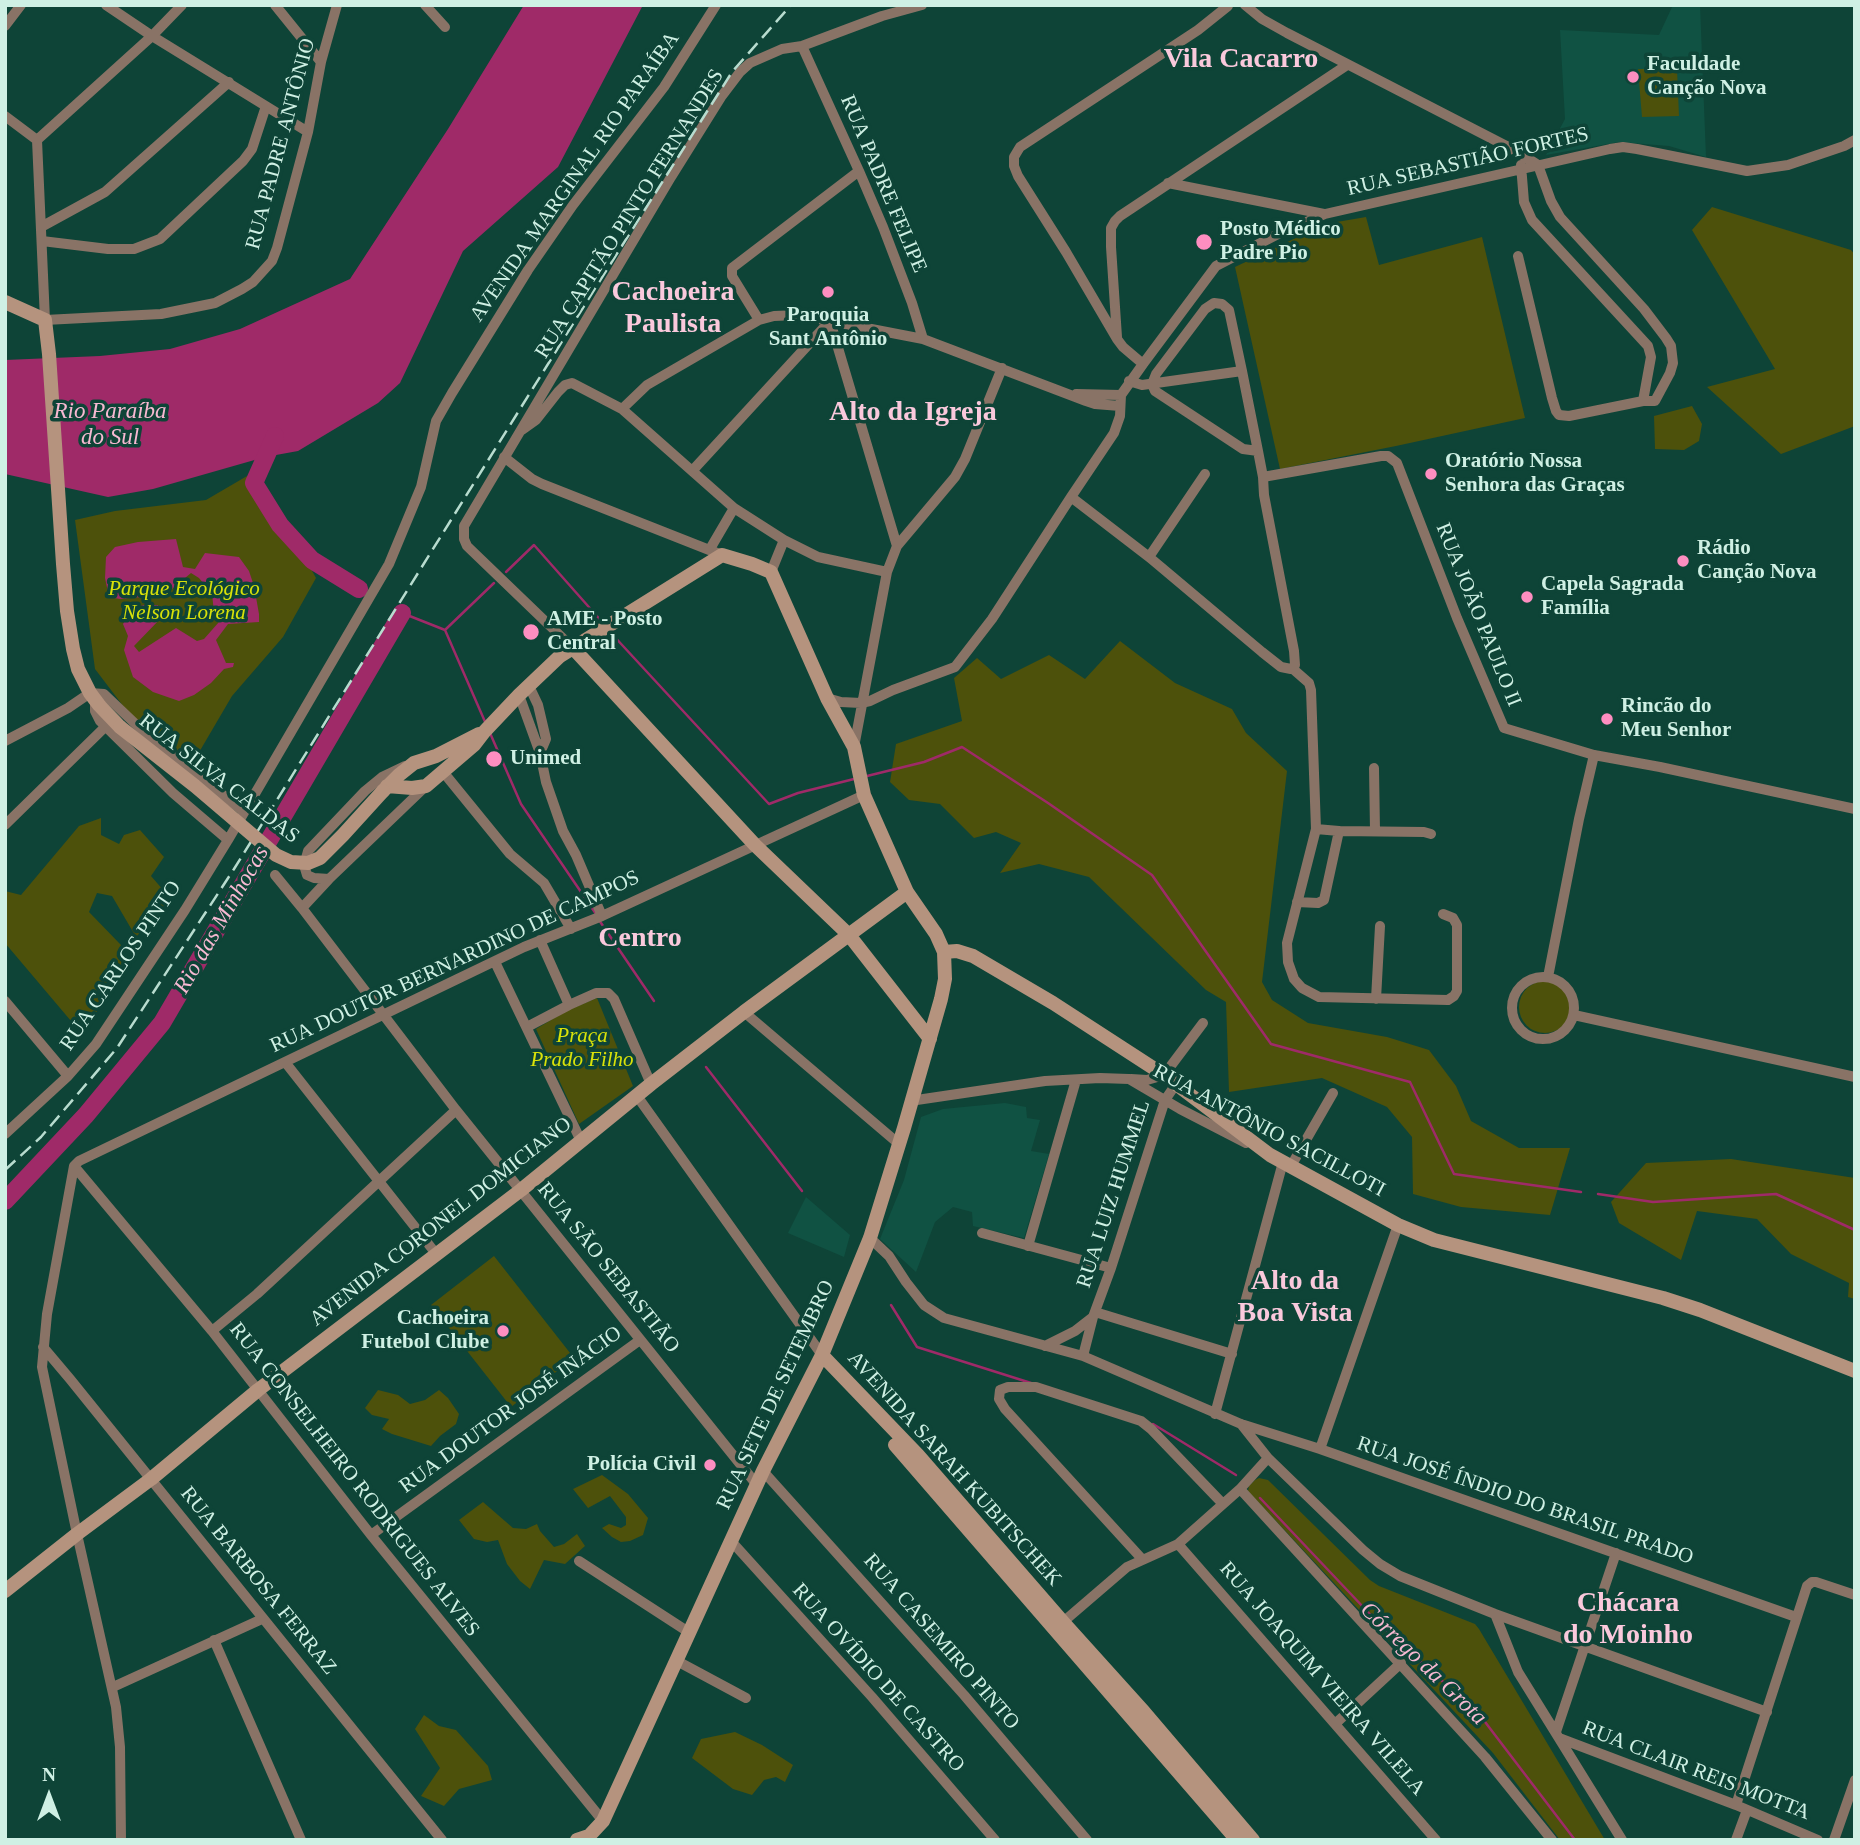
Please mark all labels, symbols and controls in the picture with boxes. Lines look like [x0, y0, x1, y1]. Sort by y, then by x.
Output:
street label: AVENIDA MARGINAL RIO PARAÍBA [465, 27, 685, 327]
street label: RUA PADRE ANTÔNIO [241, 36, 321, 252]
district label: Vila Cacarro [1164, 43, 1318, 77]
place label: Faculdade Canção Nova [1647, 52, 1767, 102]
street label: RUA CAPITÃO PINTO FERNANDES [530, 65, 730, 363]
marker: Faculdade Canção Nova [1625, 69, 1641, 85]
street label: RUA PADRE FELIPE [834, 91, 932, 277]
street label: RUA SEBASTIÃO FORTES [1345, 122, 1591, 202]
place label: Posto Médico Padre Pio [1220, 217, 1341, 267]
marker: Posto Médico Padre Pio [1194, 232, 1214, 252]
district label: Cachoeira Paulista [612, 276, 734, 342]
marker: Paroquia Sant Antônio [820, 284, 836, 300]
place label: Paroquia Sant Antônio [769, 303, 887, 353]
district label: Alto da Igreja [829, 396, 997, 430]
water label: Rio Paraíba do Sul [53, 398, 167, 452]
place label: Oratório Nossa Senhora das Graças [1445, 449, 1625, 499]
marker: Oratório Nossa Senhora das Graças [1423, 466, 1439, 482]
street label: RUA JOÃO PAULO II [1430, 519, 1526, 711]
place label: Rádio Canção Nova [1697, 536, 1817, 586]
marker: Rádio Canção Nova [1675, 553, 1691, 569]
place label: Capela Sagrada Família [1541, 572, 1684, 622]
park label: Parque Ecológico Nelson Lorena [108, 576, 260, 626]
marker: Capela Sagrada Família [1519, 589, 1535, 605]
place label: AME - Posto Central [547, 607, 662, 657]
marker: AME - Posto Central [521, 622, 541, 642]
place label: Rincão do Meu Senhor [1621, 694, 1731, 744]
street label: RUA SILVA CALDAS [134, 709, 304, 849]
marker: Rincão do Meu Senhor [1599, 711, 1615, 727]
place label: Unimed [510, 746, 581, 772]
marker: Unimed [484, 749, 504, 769]
water label: Rio das Minhocas [169, 841, 275, 999]
street label: RUA DOUTOR BERNARDINO DE CAMPOS [266, 865, 644, 1059]
street label: RUA CARLOS PINTO [55, 876, 187, 1056]
district label: Centro [598, 922, 682, 956]
park label: Praça Prado Filho [530, 1023, 634, 1073]
street label: RUA ANTÔNIO SACILLOTI [1149, 1059, 1389, 1203]
street label: RUA LUIZ HUMMEL [1072, 1097, 1156, 1291]
street label: AVENIDA CORONEL DOMICIANO [305, 1112, 577, 1332]
street label: RUA SÃO SEBASTIÃO [531, 1178, 685, 1358]
district label: Alto da Boa Vista [1238, 1265, 1352, 1331]
street label: RUA SETE DE SETEMBRO [712, 1276, 840, 1514]
place label: Cachoeira Futebol Clube [361, 1306, 489, 1356]
street label: RUA CONSELHEIRO RODRIGUES ALVES [223, 1318, 485, 1642]
street label: RUA DOUTOR JOSÉ INÁCIO [395, 1321, 627, 1499]
marker: Cachoeira Futebol Clube [495, 1323, 511, 1339]
street label: AVENIDA SARAH KUBITSCHEK [842, 1346, 1066, 1592]
street label: RUA JOSÉ ÍNDIO DO BRASIL PRADO [1353, 1431, 1697, 1571]
place label: Polícia Civil [587, 1452, 696, 1478]
marker: Polícia Civil [702, 1457, 718, 1473]
street label: RUA BARBOSA FERRAZ [174, 1482, 342, 1680]
street label: RUA CASEMIRO PINTO [858, 1549, 1024, 1735]
street label: RUA JOAQUIM VIEIRA VILELA [1214, 1557, 1430, 1801]
street label: RUA OVÍDIO DE CASTRO [786, 1578, 970, 1778]
district label: Chácara do Moinho [1563, 1587, 1693, 1653]
water label: Córrego da Grota [1354, 1597, 1492, 1731]
street label: RUA CLAIR REIS MOTTA [1579, 1716, 1813, 1826]
north arrow [14, 1761, 84, 1831]
text: N [42, 1764, 56, 1785]

